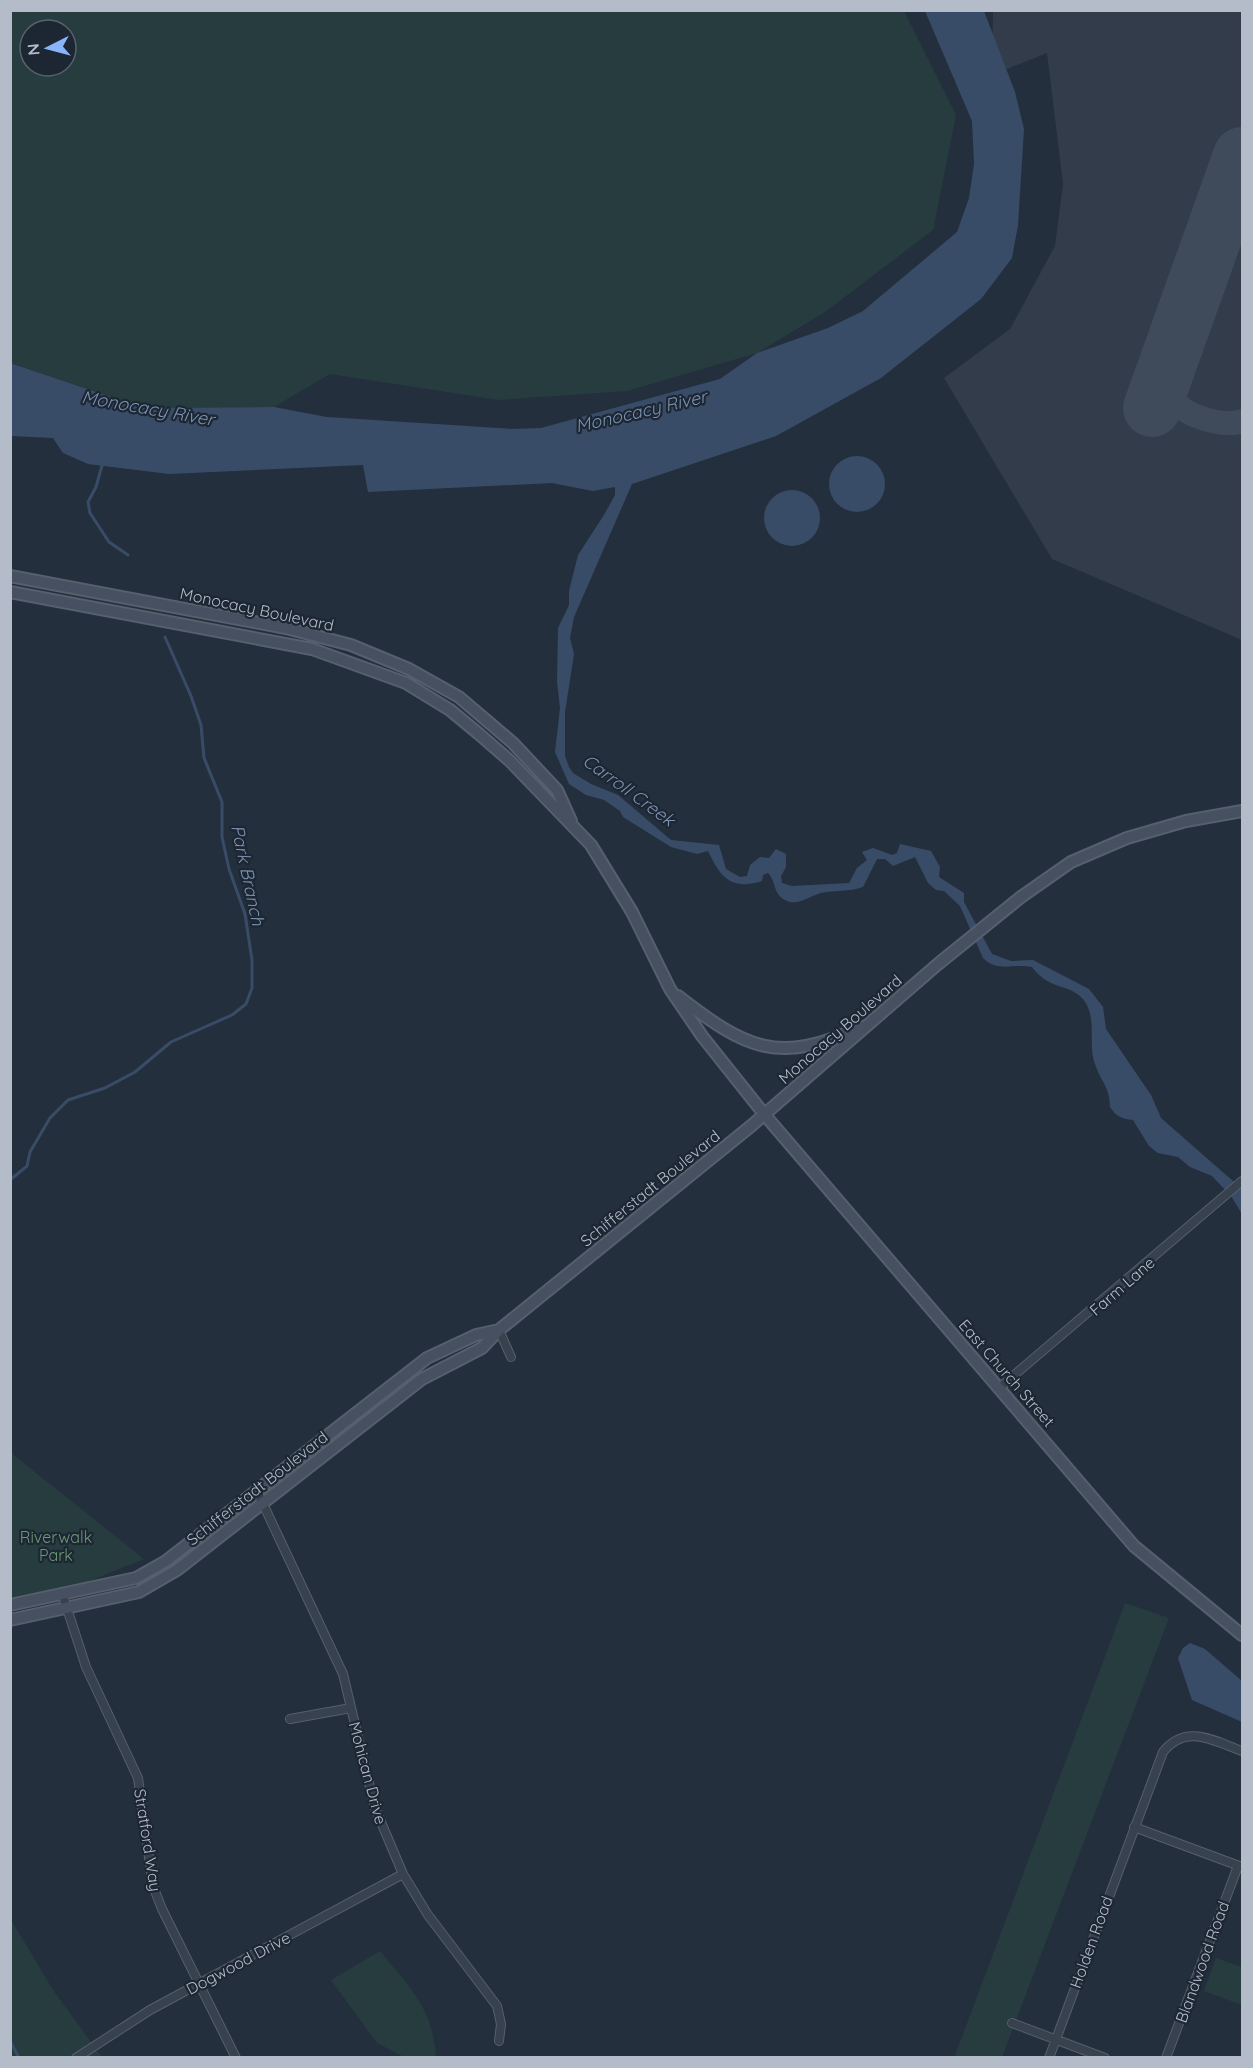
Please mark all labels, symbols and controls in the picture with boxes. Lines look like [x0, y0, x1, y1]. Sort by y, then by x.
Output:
north arrow [18, 18, 78, 78]
text: N [23, 43, 44, 56]
water label: Monocacy River [573, 384, 711, 437]
water label: Monocacy River [80, 385, 218, 431]
street label: Monocacy Boulevard [178, 583, 336, 635]
water label: Carroll Creek [578, 749, 681, 832]
water label: Park Branch [226, 823, 270, 928]
street label: Monocacy Boulevard [774, 970, 906, 1088]
street label: Schifferstadt Boulevard [576, 1126, 724, 1250]
street label: Farm Lane [1085, 1252, 1159, 1320]
street label: East Church Street [955, 1315, 1059, 1431]
street label: Schifferstadt Boulevard [182, 1427, 332, 1549]
park label: Riverwalk Park [20, 1527, 92, 1565]
street label: Mohican Drive [345, 1719, 391, 1827]
street label: Stratford Way [130, 1787, 166, 1893]
street label: Holden Road [1065, 1893, 1117, 1991]
street label: Blandwood Road [1171, 1899, 1233, 2025]
street label: Dogwood Drive [182, 1927, 294, 1999]

